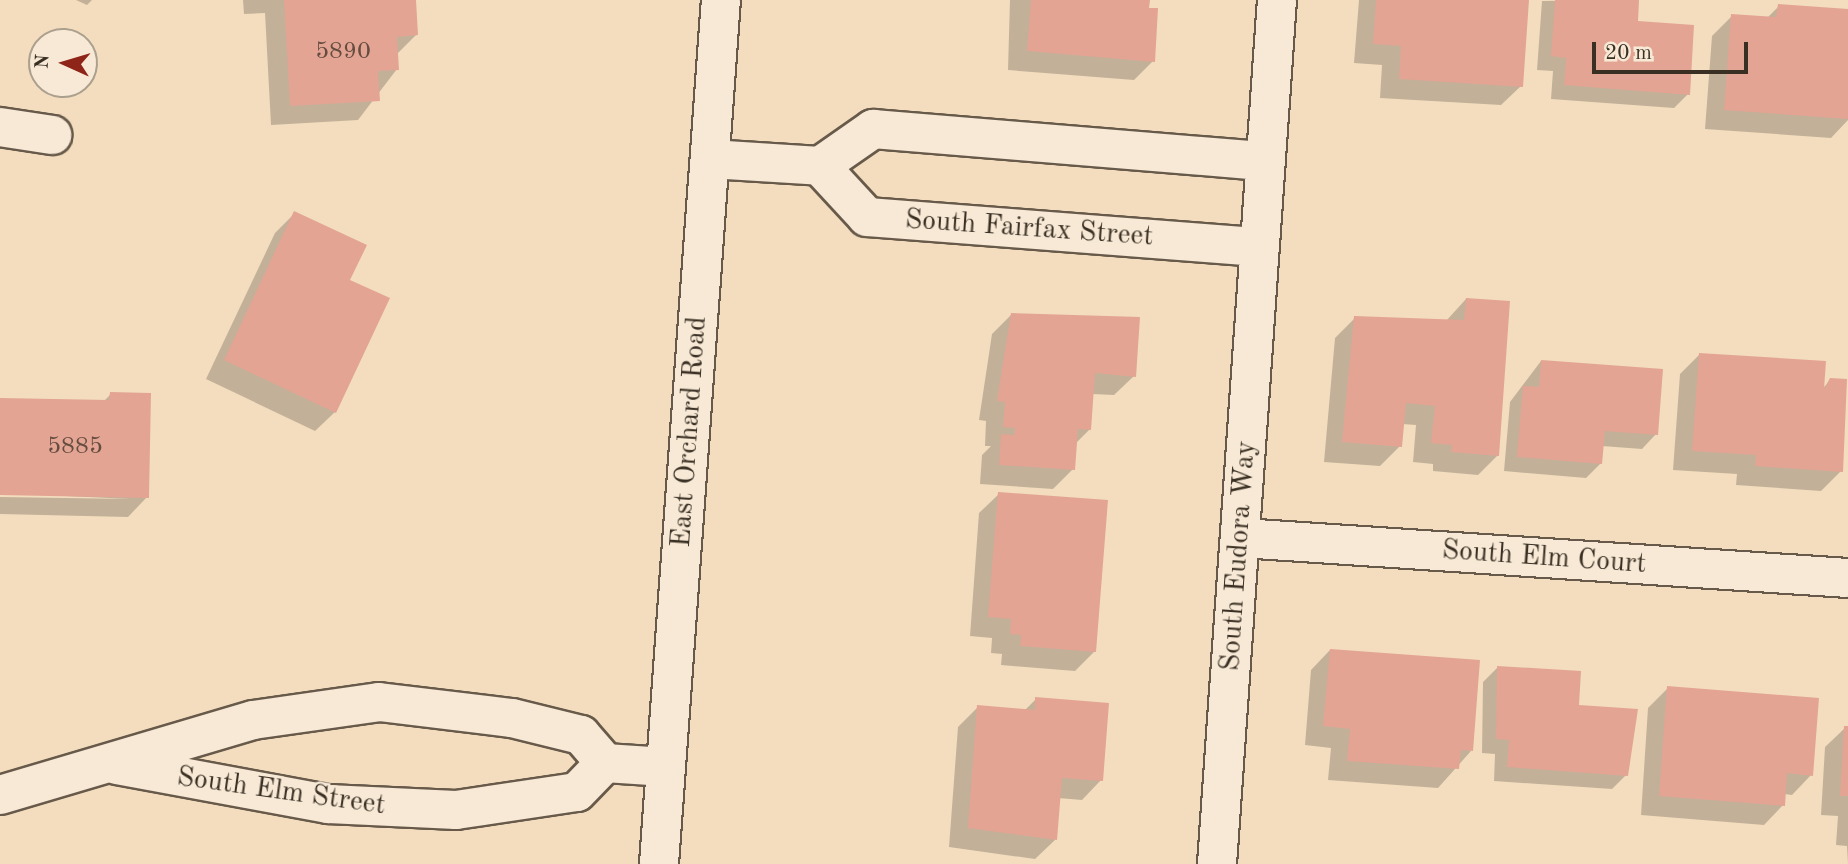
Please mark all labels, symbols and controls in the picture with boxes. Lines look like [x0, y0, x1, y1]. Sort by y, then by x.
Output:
north arrow [28, 28, 98, 98]
scale bar [1596, 28, 1752, 72]
house number: 5890 [315, 39, 371, 67]
text: 20 m [1605, 43, 1652, 64]
text: N [34, 54, 54, 70]
street label: South Fairfax Street [904, 204, 1154, 254]
street label: East Orchard Road [665, 315, 715, 549]
house number: 5885 [47, 434, 103, 462]
street label: South Eudora Way [1214, 440, 1264, 672]
street label: South Elm Court [1441, 534, 1647, 582]
street label: South Elm Street [175, 761, 387, 823]

